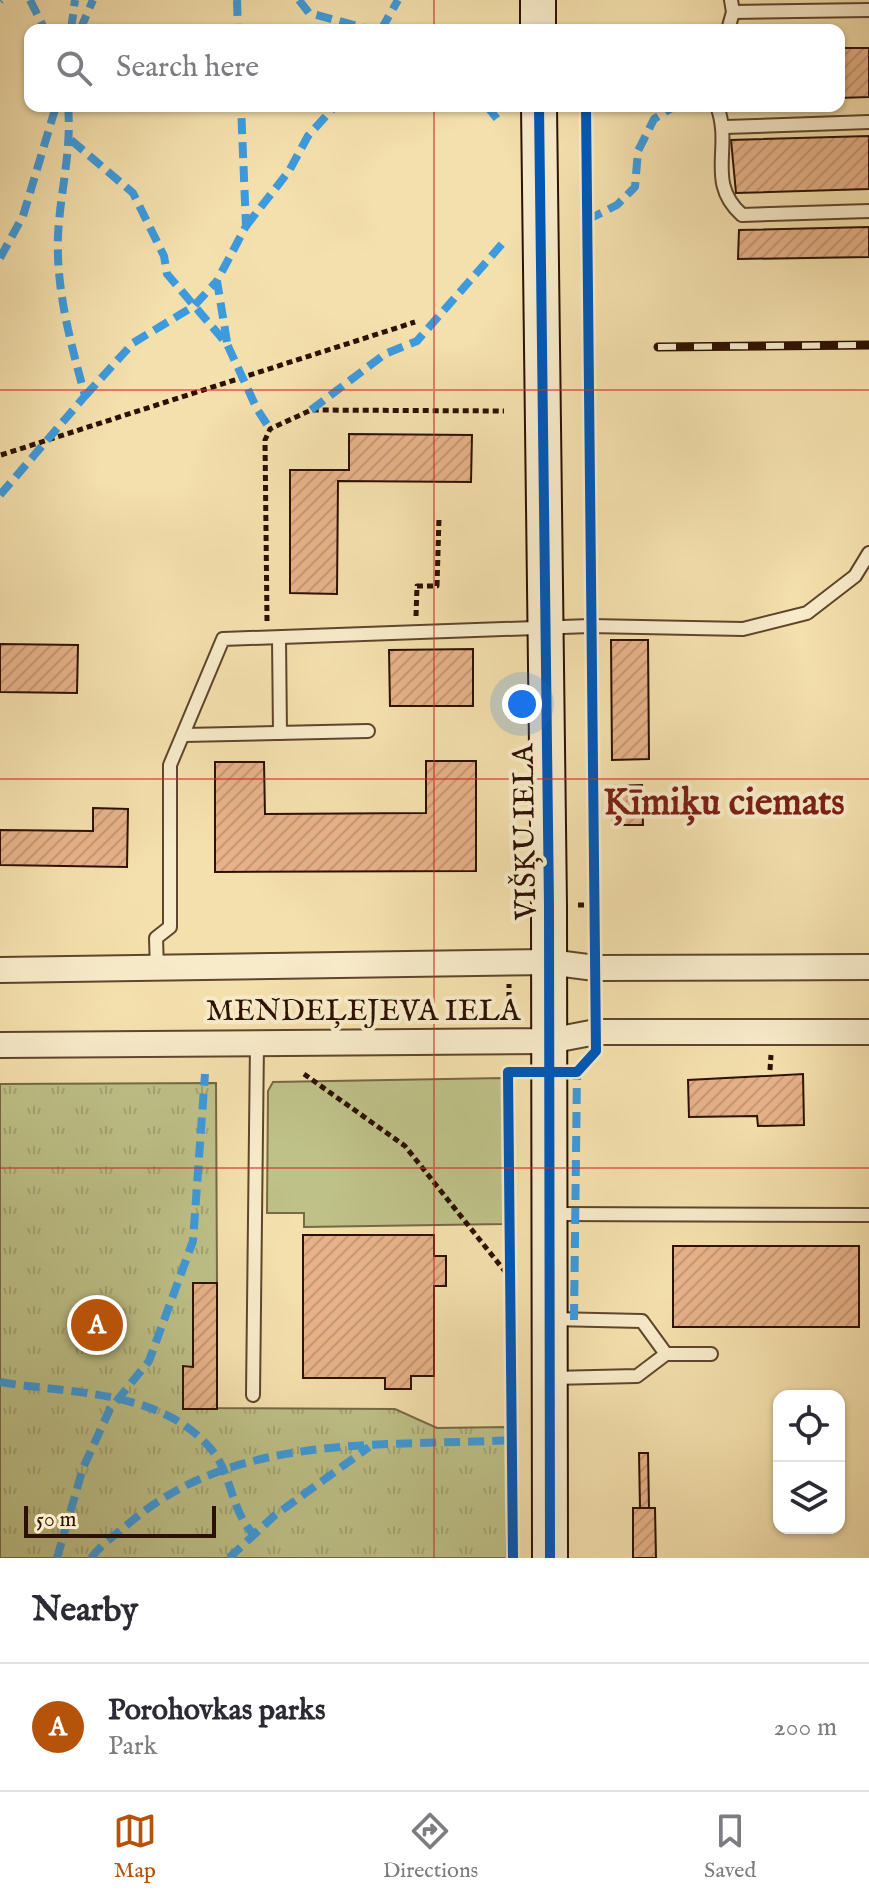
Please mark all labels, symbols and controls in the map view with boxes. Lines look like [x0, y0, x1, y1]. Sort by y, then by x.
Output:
search box [24, 24, 845, 112]
icon: search [52, 46, 96, 90]
text: Search here [116, 49, 259, 87]
your location [502, 684, 542, 724]
street label: VIŠĶU IELA [505, 743, 547, 921]
district label: Ķīmiķu ciemats [603, 780, 845, 828]
street label: MENDEĻEJEVA IELA [206, 993, 521, 1031]
pin: A [71, 1295, 123, 1355]
map controls [773, 1390, 845, 1534]
button: locate [773, 1390, 845, 1462]
button: layers [773, 1462, 845, 1534]
scale bar [24, 1502, 216, 1538]
text: 50 m [36, 1506, 77, 1534]
text: Nearby [32, 1589, 138, 1632]
text: Porohovkas parks [108, 1692, 325, 1730]
text: A [49, 1711, 67, 1744]
text: 200 m [773, 1711, 837, 1744]
text: Park [108, 1730, 157, 1763]
tab: Map [113, 1809, 157, 1885]
tab: Directions [383, 1809, 478, 1885]
tab: Saved [704, 1809, 756, 1885]

